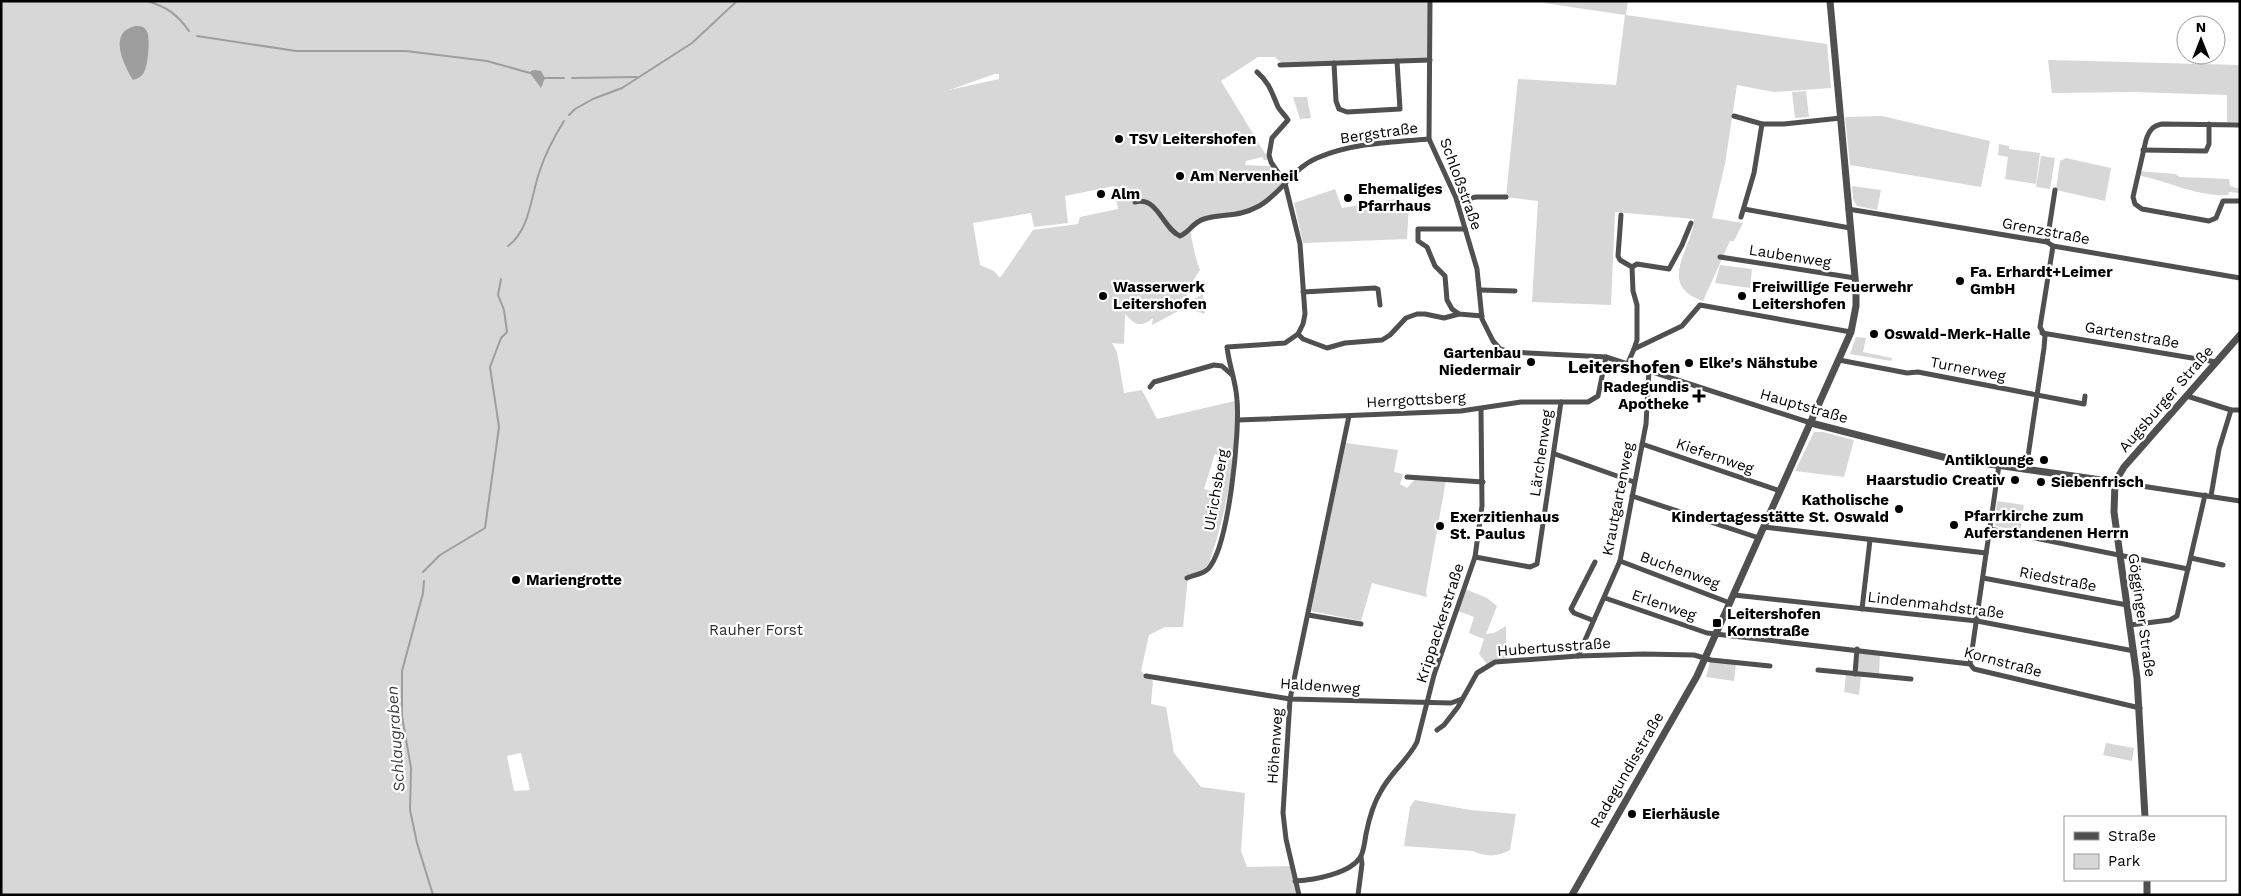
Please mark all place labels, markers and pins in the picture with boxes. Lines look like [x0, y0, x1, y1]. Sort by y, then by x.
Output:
place label: TSV Leitershofen [1129, 130, 1256, 148]
marker: TSV Leitershofen [1113, 133, 1125, 145]
place label: Am Nervenheil [1190, 167, 1298, 185]
marker: Am Nervenheil [1174, 170, 1186, 182]
place label: Ehemaliges Pfarrhaus [1358, 180, 1443, 215]
place label: Alm [1111, 185, 1140, 203]
marker: Alm [1095, 188, 1107, 200]
marker: Ehemaliges Pfarrhaus [1342, 192, 1354, 204]
place label: Fa. Erhardt+Leimer GmbH [1970, 263, 2113, 298]
marker: Fa. Erhardt+Leimer GmbH [1954, 275, 1966, 287]
place label: Wasserwerk Leitershofen [1113, 278, 1207, 313]
place label: Freiwillige Feuerwehr Leitershofen [1752, 278, 1914, 313]
marker: Wasserwerk Leitershofen [1097, 290, 1109, 302]
marker: Freiwillige Feuerwehr Leitershofen [1736, 290, 1748, 302]
place label: Oswald-Merk-Halle [1884, 325, 2031, 343]
marker: Oswald-Merk-Halle [1868, 328, 1880, 340]
place label: Gartenbau Niedermair [1439, 344, 1522, 379]
place label: Elke's Nähstube [1699, 354, 1818, 372]
marker: Gartenbau Niedermair [1525, 356, 1537, 368]
marker: Elke's Nähstube [1683, 357, 1695, 369]
place label: Radegundis Apotheke [1603, 378, 1689, 413]
marker: Radegundis Apotheke [1693, 390, 1705, 402]
place label: Antiklounge [1945, 451, 2034, 469]
marker: Antiklounge [2038, 454, 2050, 466]
place label: Haarstudio Creativ [1866, 471, 2006, 489]
place label: Siebenfrisch [2051, 473, 2144, 491]
marker: Haarstudio Creativ [2009, 474, 2021, 486]
marker: Siebenfrisch [2035, 476, 2047, 488]
place label: Katholische Kindertagesstätte St. Oswald [1671, 491, 1889, 526]
marker: Katholische Kindertagesstätte St. Oswald [1893, 503, 1905, 515]
place label: Pfarrkirche zum Auferstandenen Herrn [1964, 507, 2129, 542]
place label: Exerzitienhaus St. Paulus [1450, 508, 1559, 543]
marker: Pfarrkirche zum Auferstandenen Herrn [1948, 519, 1960, 531]
marker: Exerzitienhaus St. Paulus [1434, 520, 1446, 532]
place label: Mariengrotte [526, 571, 622, 589]
marker: Mariengrotte [510, 574, 522, 586]
place label: Leitershofen Kornstraße [1727, 605, 1821, 640]
marker: Leitershofen Kornstraße [1711, 617, 1723, 629]
place label: Eierhäusle [1642, 805, 1720, 823]
marker: Eierhäusle [1626, 808, 1638, 820]

